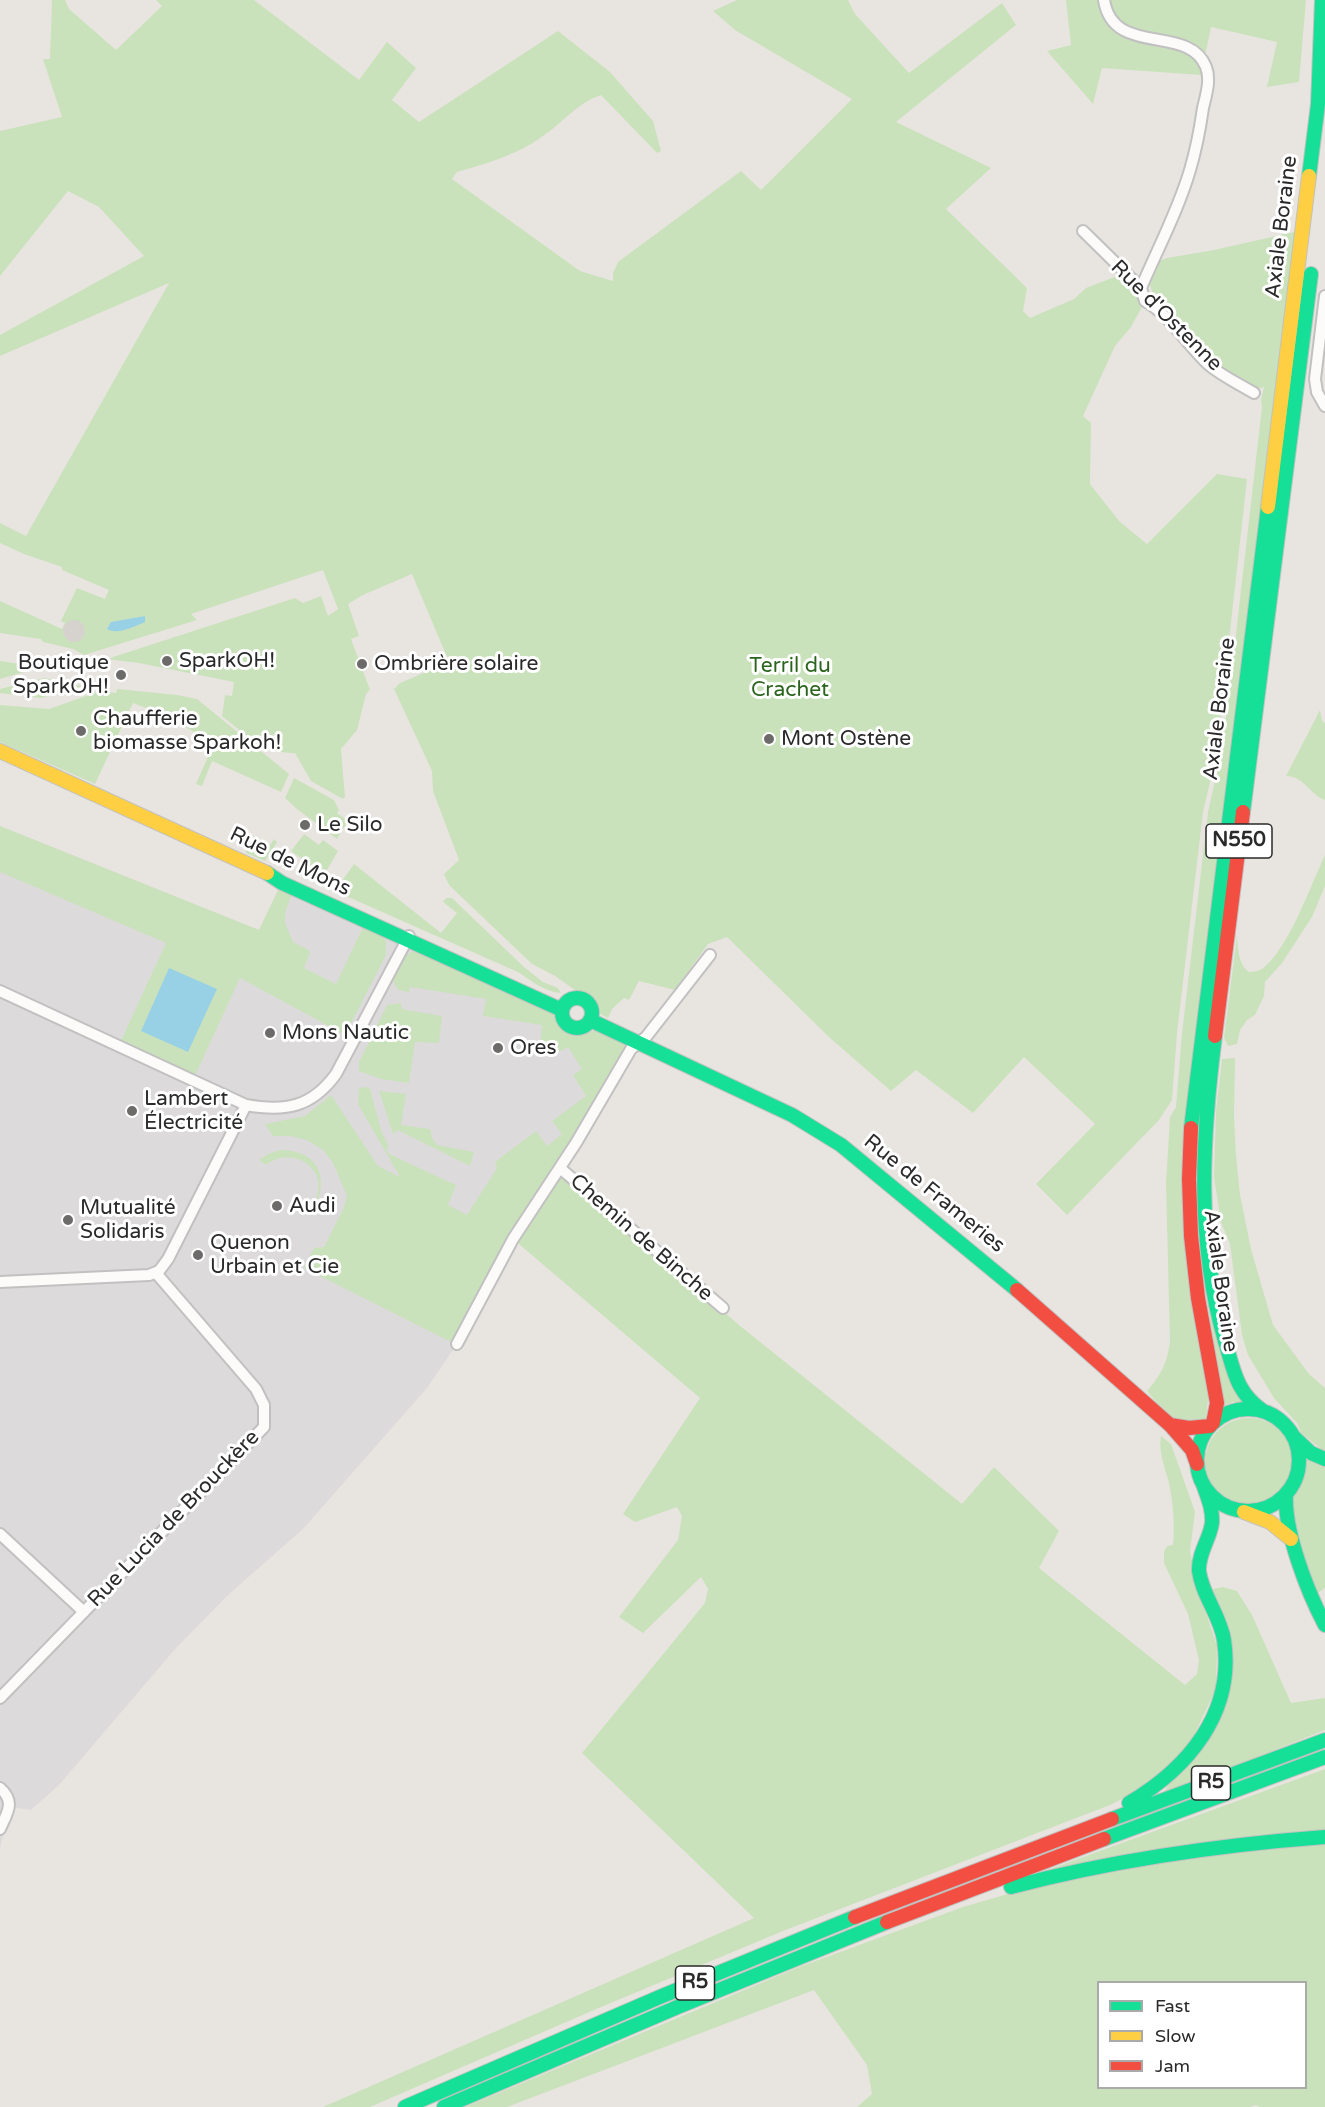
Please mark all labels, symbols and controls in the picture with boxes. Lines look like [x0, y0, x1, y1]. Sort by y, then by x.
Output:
street label: Axiale Boraine [1261, 154, 1303, 300]
street label: Rue d'Ostenne [1105, 255, 1227, 377]
street label: Axiale Boraine [1199, 636, 1241, 782]
place label: SparkOH! [179, 648, 275, 674]
place label: Boutique SparkOH! [13, 650, 109, 700]
place label: Ombrière solaire [374, 651, 538, 677]
park label: Terril du Crachet [749, 653, 831, 703]
marker: SparkOH! [160, 654, 174, 668]
marker: Ombrière solaire [355, 657, 369, 671]
marker: Boutique SparkOH! [114, 668, 128, 682]
place label: Chaufferie biomasse Sparkoh! [93, 706, 281, 756]
marker: Chaufferie biomasse Sparkoh! [74, 724, 88, 738]
place label: Mont Ostène [781, 726, 911, 752]
marker: Mont Ostène [762, 732, 776, 746]
place label: Le Silo [317, 812, 382, 838]
marker: Le Silo [298, 818, 312, 832]
street label: Rue de Mons [225, 822, 355, 902]
road number: N550 [1206, 824, 1272, 858]
place label: Mons Nautic [282, 1020, 409, 1046]
marker: Mons Nautic [263, 1026, 277, 1040]
place label: Ores [510, 1035, 557, 1061]
marker: Ores [491, 1041, 505, 1055]
place label: Lambert Électricité [144, 1086, 243, 1136]
marker: Lambert Électricité [125, 1104, 139, 1118]
street label: Rue de Frameries [858, 1129, 1010, 1259]
street label: Chemin de Binche [564, 1169, 718, 1307]
place label: Audi [289, 1193, 336, 1219]
place label: Mutualité Solidaris [80, 1195, 176, 1245]
marker: Audi [270, 1199, 284, 1213]
street label: Axiale Boraine [1198, 1208, 1242, 1354]
marker: Mutualité Solidaris [61, 1213, 75, 1227]
place label: Quenon Urbain et Cie [210, 1230, 339, 1280]
marker: Quenon Urbain et Cie [191, 1248, 205, 1262]
street label: Rue Lucia de Brouckère [83, 1425, 265, 1613]
road number: R5 [1192, 1766, 1230, 1800]
road number: R5 [676, 1966, 714, 2000]
legend [1097, 1981, 1307, 2089]
text: Fast [1155, 1995, 1190, 2017]
text: Slow [1155, 2025, 1196, 2047]
text: Jam [1155, 2055, 1190, 2077]

